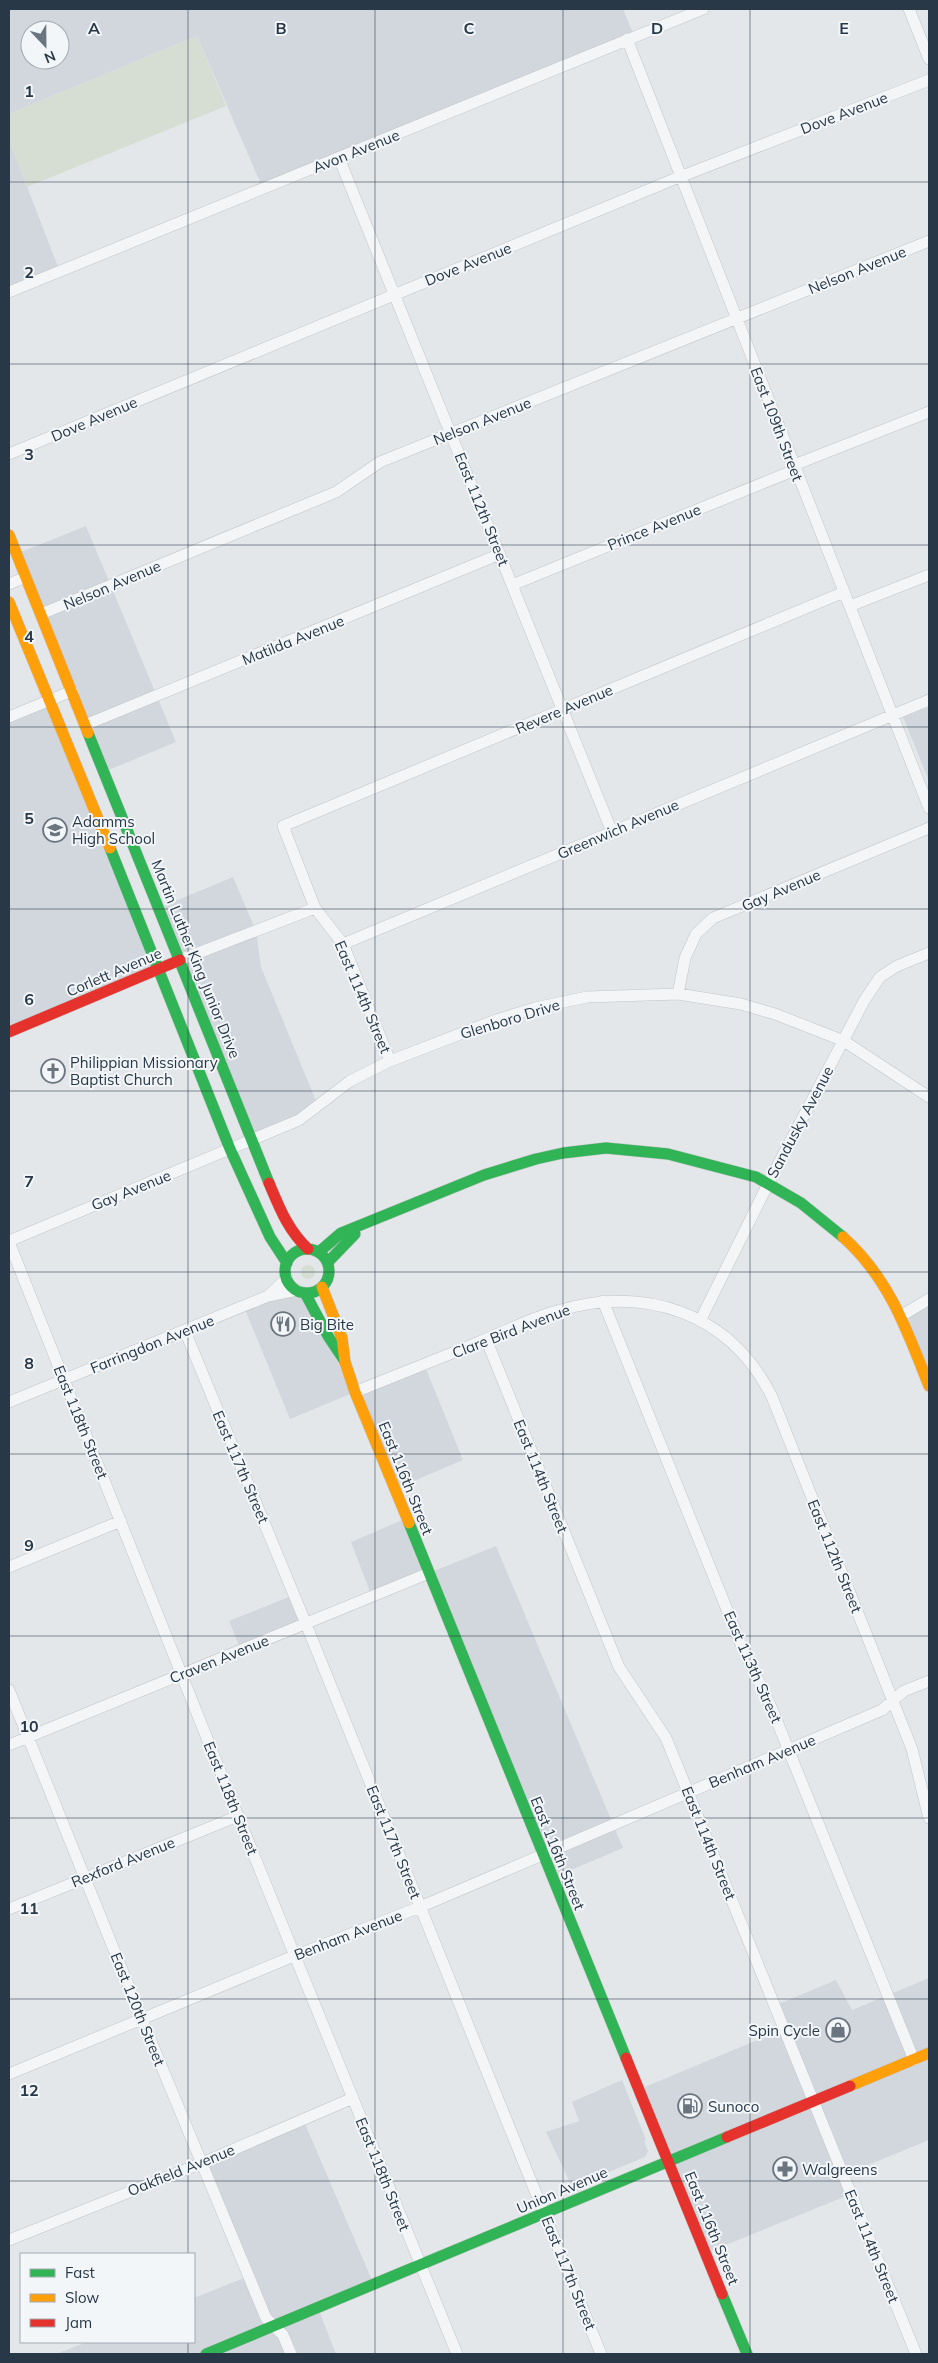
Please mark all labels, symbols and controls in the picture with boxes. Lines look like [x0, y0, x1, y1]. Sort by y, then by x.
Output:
text: A [88, 18, 100, 38]
text: B [275, 18, 287, 38]
text: C [464, 18, 475, 38]
text: D [651, 18, 663, 38]
text: E [839, 18, 849, 38]
north arrow [20, 20, 70, 70]
text: N [42, 47, 58, 67]
text: 1 [24, 81, 34, 101]
street label: Dove Avenue [798, 88, 890, 138]
street label: Avon Avenue [310, 125, 402, 177]
street label: Dove Avenue [422, 238, 514, 290]
street label: Nelson Avenue [805, 242, 909, 298]
text: 2 [24, 262, 34, 282]
street label: East 109th Street [747, 364, 807, 484]
street label: Dove Avenue [48, 392, 140, 446]
street label: Nelson Avenue [430, 393, 534, 449]
text: 3 [24, 444, 34, 464]
street label: East 112th Street [451, 449, 513, 569]
street label: Prince Avenue [605, 500, 703, 554]
street label: Nelson Avenue [60, 556, 164, 614]
street label: Matilda Avenue [239, 611, 347, 669]
text: 4 [24, 626, 34, 646]
street label: Revere Avenue [512, 680, 616, 738]
street label: Greenwich Avenue [554, 795, 682, 863]
text: 5 [24, 808, 34, 828]
place label: Adamms High School [72, 812, 155, 848]
school or university icon: Adamms High School [42, 817, 68, 843]
street label: Martin Luther King Junior Drive [147, 857, 245, 1061]
street label: Gay Avenue [739, 865, 823, 915]
street label: East 114th Street [331, 938, 395, 1056]
street label: Corlett Avenue [63, 943, 165, 1001]
text: 6 [24, 989, 34, 1009]
street label: Glenboro Drive [458, 995, 562, 1043]
place label: Philippian Missionary Baptist Church [70, 1053, 218, 1089]
church icon: Philippian Missionary Baptist Church [40, 1058, 66, 1084]
street label: Sandusky Avenue [763, 1063, 837, 1181]
street label: Gay Avenue [88, 1165, 174, 1215]
text: 7 [24, 1171, 34, 1191]
street label: Clare Bird Avenue [449, 1300, 573, 1362]
street label: Farringdon Avenue [87, 1310, 217, 1378]
restaurant icon: Big Bite [270, 1311, 296, 1337]
place label: Big Bite [300, 1315, 354, 1334]
text: 8 [24, 1353, 34, 1373]
street label: East 118th Street [50, 1362, 112, 1482]
street label: East 117th Street [209, 1408, 273, 1526]
street label: East 114th Street [510, 1416, 572, 1536]
street label: East 116th Street [375, 1418, 437, 1538]
street label: East 112th Street [804, 1496, 866, 1616]
text: 9 [24, 1535, 34, 1555]
street label: East 113th Street [720, 1608, 786, 1726]
street label: Craven Avenue [167, 1630, 271, 1688]
text: 10 [19, 1716, 39, 1736]
street label: Benham Avenue [706, 1730, 818, 1792]
street label: East 118th Street [200, 1738, 262, 1858]
street label: East 117th Street [363, 1782, 425, 1902]
street label: East 114th Street [678, 1783, 740, 1903]
street label: East 116th Street [527, 1793, 589, 1913]
street label: Rexford Avenue [68, 1833, 178, 1891]
text: 11 [19, 1898, 39, 1918]
street label: Benham Avenue [291, 1906, 405, 1964]
street label: East 120th Street [107, 1949, 169, 2069]
shop icon: Spin Cycle [825, 2017, 851, 2043]
place label: Spin Cycle [748, 2021, 820, 2040]
text: 12 [19, 2080, 39, 2100]
fuel station icon: Sunoco [677, 2093, 703, 2119]
place label: Sunoco [708, 2097, 759, 2116]
street label: East 118th Street [352, 2114, 414, 2234]
street label: Oakfield Avenue [125, 2140, 237, 2200]
pharmacy icon: Walgreens [772, 2156, 798, 2182]
place label: Walgreens [802, 2160, 877, 2179]
street label: Union Avenue [514, 2162, 610, 2218]
street label: East 116th Street [681, 2168, 743, 2288]
street label: East 114th Street [841, 2186, 903, 2306]
street label: East 117th Street [538, 2213, 600, 2333]
legend [20, 2253, 195, 2343]
text: Fast [65, 2263, 95, 2282]
text: Slow [65, 2288, 99, 2307]
text: Jam [65, 2313, 92, 2332]

